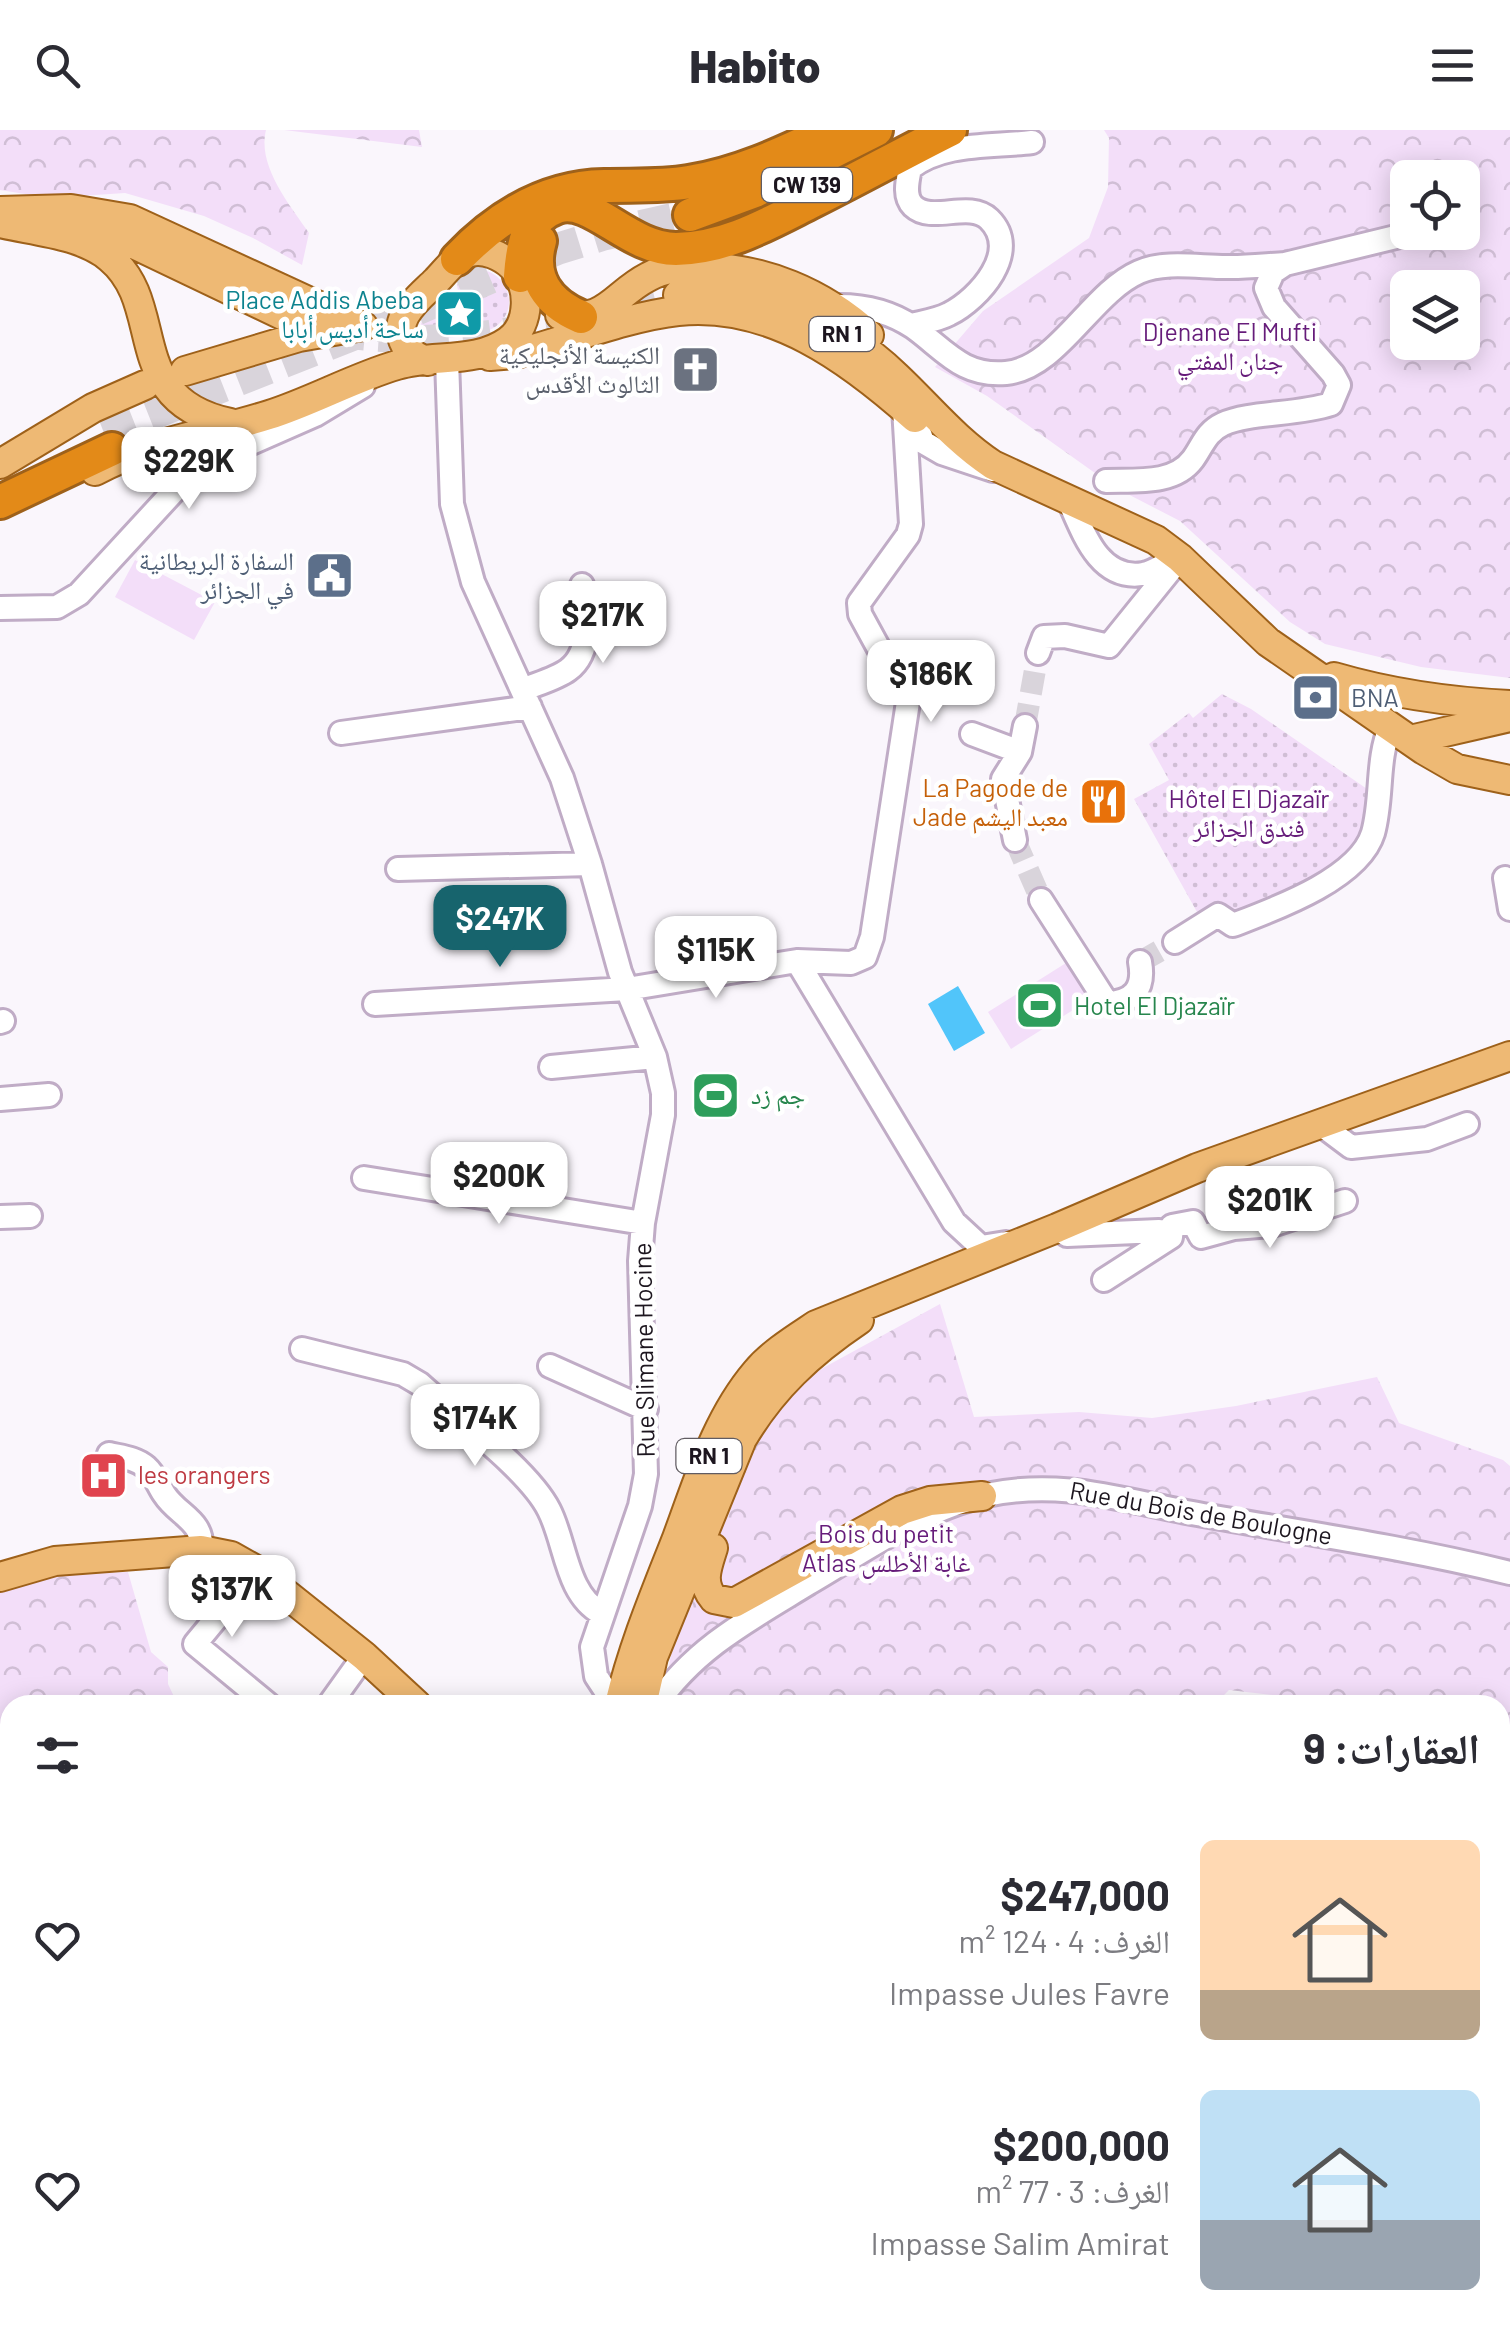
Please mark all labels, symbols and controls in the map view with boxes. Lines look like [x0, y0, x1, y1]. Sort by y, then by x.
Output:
icon: search [30, 38, 85, 93]
text: Habito [689, 38, 821, 92]
icon: menu [1425, 38, 1480, 93]
map controls [1390, 160, 1480, 360]
button: locate [1390, 160, 1480, 250]
road number: CW 139 [762, 168, 852, 202]
button: layers [1390, 270, 1480, 360]
place label: Place Addis Abeba ساحة أديس أبابا [225, 284, 424, 345]
place icon: Place Addis Abeba ساحة أديس أبابا [433, 288, 485, 340]
park label: Djenane El Mufti جنان المفتي [1143, 316, 1317, 381]
road number: RN 1 [810, 317, 874, 351]
place label: الكنيسة الأنجليكية الثالوث الأقدس [499, 339, 660, 400]
church icon: الكنيسة الأنجليكية الثالوث الأقدس [669, 343, 721, 395]
pin: $229K [119, 427, 259, 512]
text: $229K [143, 440, 235, 478]
place label: السفارة البريطانية في الجزائر [139, 545, 294, 610]
public building icon: السفارة البريطانية في الجزائر [303, 549, 355, 601]
pin: $217K [533, 581, 673, 666]
text: $217K [561, 594, 645, 632]
pin: $186K [861, 640, 1001, 725]
text: $186K [889, 653, 973, 691]
bank icon: BNA [1290, 672, 1342, 724]
place label: BNA [1351, 682, 1399, 712]
place label: La Pagode de Jade معبد اليشم [913, 772, 1068, 834]
restaurant icon: La Pagode de Jade معبد اليشم [1077, 776, 1129, 828]
park label: Hôtel El Djazaïr فندق الجزائر [1169, 783, 1329, 844]
pin: $247K [430, 885, 570, 970]
text: $247K [455, 898, 545, 936]
pin: $115K [646, 916, 786, 1001]
text: $115K [677, 929, 755, 967]
sports icon: Hotel El Djazaïr [1013, 980, 1065, 1032]
place label: Hotel El Djazaïr [1074, 990, 1235, 1020]
sports icon: جم زد [690, 1069, 742, 1121]
place label: جم زد [751, 1079, 805, 1112]
pin: $200K [429, 1142, 569, 1227]
text: $200K [453, 1155, 545, 1193]
pin: $201K [1200, 1166, 1340, 1251]
text: $201K [1227, 1179, 1313, 1217]
street label: Rue Slimane Hocine [626, 1242, 660, 1458]
pin: $174K [405, 1384, 545, 1469]
text: $174K [433, 1397, 517, 1435]
road number: RN 1 [676, 1439, 742, 1473]
hospital icon: les orangers [77, 1449, 129, 1501]
place label: les orangers [138, 1459, 271, 1489]
street label: Rue du Bois de Boulogne [1068, 1474, 1335, 1550]
park label: Bois du petit Atlas غابة الأطلس [802, 1518, 970, 1579]
pin: $137K [162, 1555, 302, 1640]
text: $137K [191, 1568, 273, 1606]
text: العقارات: 9 [1303, 1722, 1480, 1772]
icon: filters [30, 1728, 85, 1783]
text: $247,000 [1000, 1869, 1170, 1919]
icon: home [1280, 1880, 1400, 2000]
icon: heart [30, 1913, 85, 1968]
text: الغرف: 4 · 124 m² [959, 1921, 1170, 1959]
text: Impasse Jules Favre [889, 1973, 1170, 2011]
text: $200,000 [993, 2119, 1170, 2169]
icon: home [1280, 2130, 1400, 2250]
icon: heart [30, 2163, 85, 2218]
text: الغرف: 3 · 77 m² [975, 2171, 1170, 2209]
text: Impasse Salim Amirat [871, 2223, 1170, 2261]

